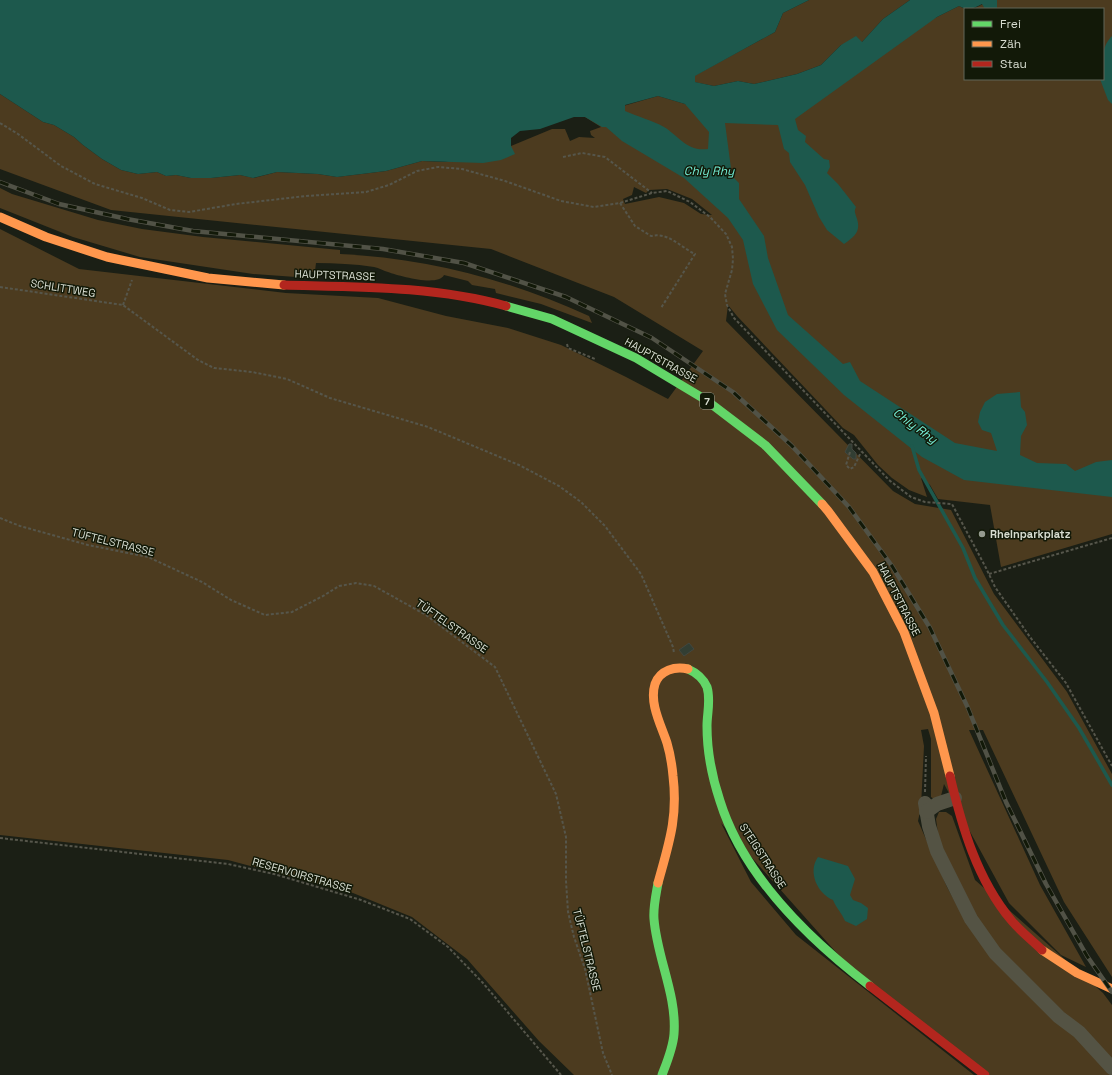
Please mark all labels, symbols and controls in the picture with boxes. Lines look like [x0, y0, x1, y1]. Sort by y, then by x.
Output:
legend [964, 8, 1104, 80]
text: Frei [1000, 16, 1021, 32]
text: Zäh [1000, 36, 1021, 52]
text: Stau [1000, 56, 1027, 72]
water label: Chly Rhy [684, 163, 735, 179]
street label: HAUPTSTRASSE [294, 267, 376, 283]
street label: SCHLITTWEG [29, 276, 97, 300]
street label: HAUPTSTRASSE [622, 334, 700, 386]
road number: 7 [700, 393, 714, 409]
water label: Chly Rhy [890, 405, 941, 448]
street label: TÜFTELSTRASSE [70, 524, 156, 559]
place label: Rheinparkplatz [990, 527, 1071, 541]
marker: Rheinparkplatz [977, 529, 987, 539]
street label: HAUPTSTRASSE [874, 560, 924, 638]
street label: TÜFTELSTRASSE [413, 595, 491, 656]
street label: STEIGSTRASSE [737, 821, 789, 891]
street label: RESERVOIRSTRASSE [251, 854, 353, 896]
street label: TÜFTELSTRASSE [570, 907, 605, 993]

